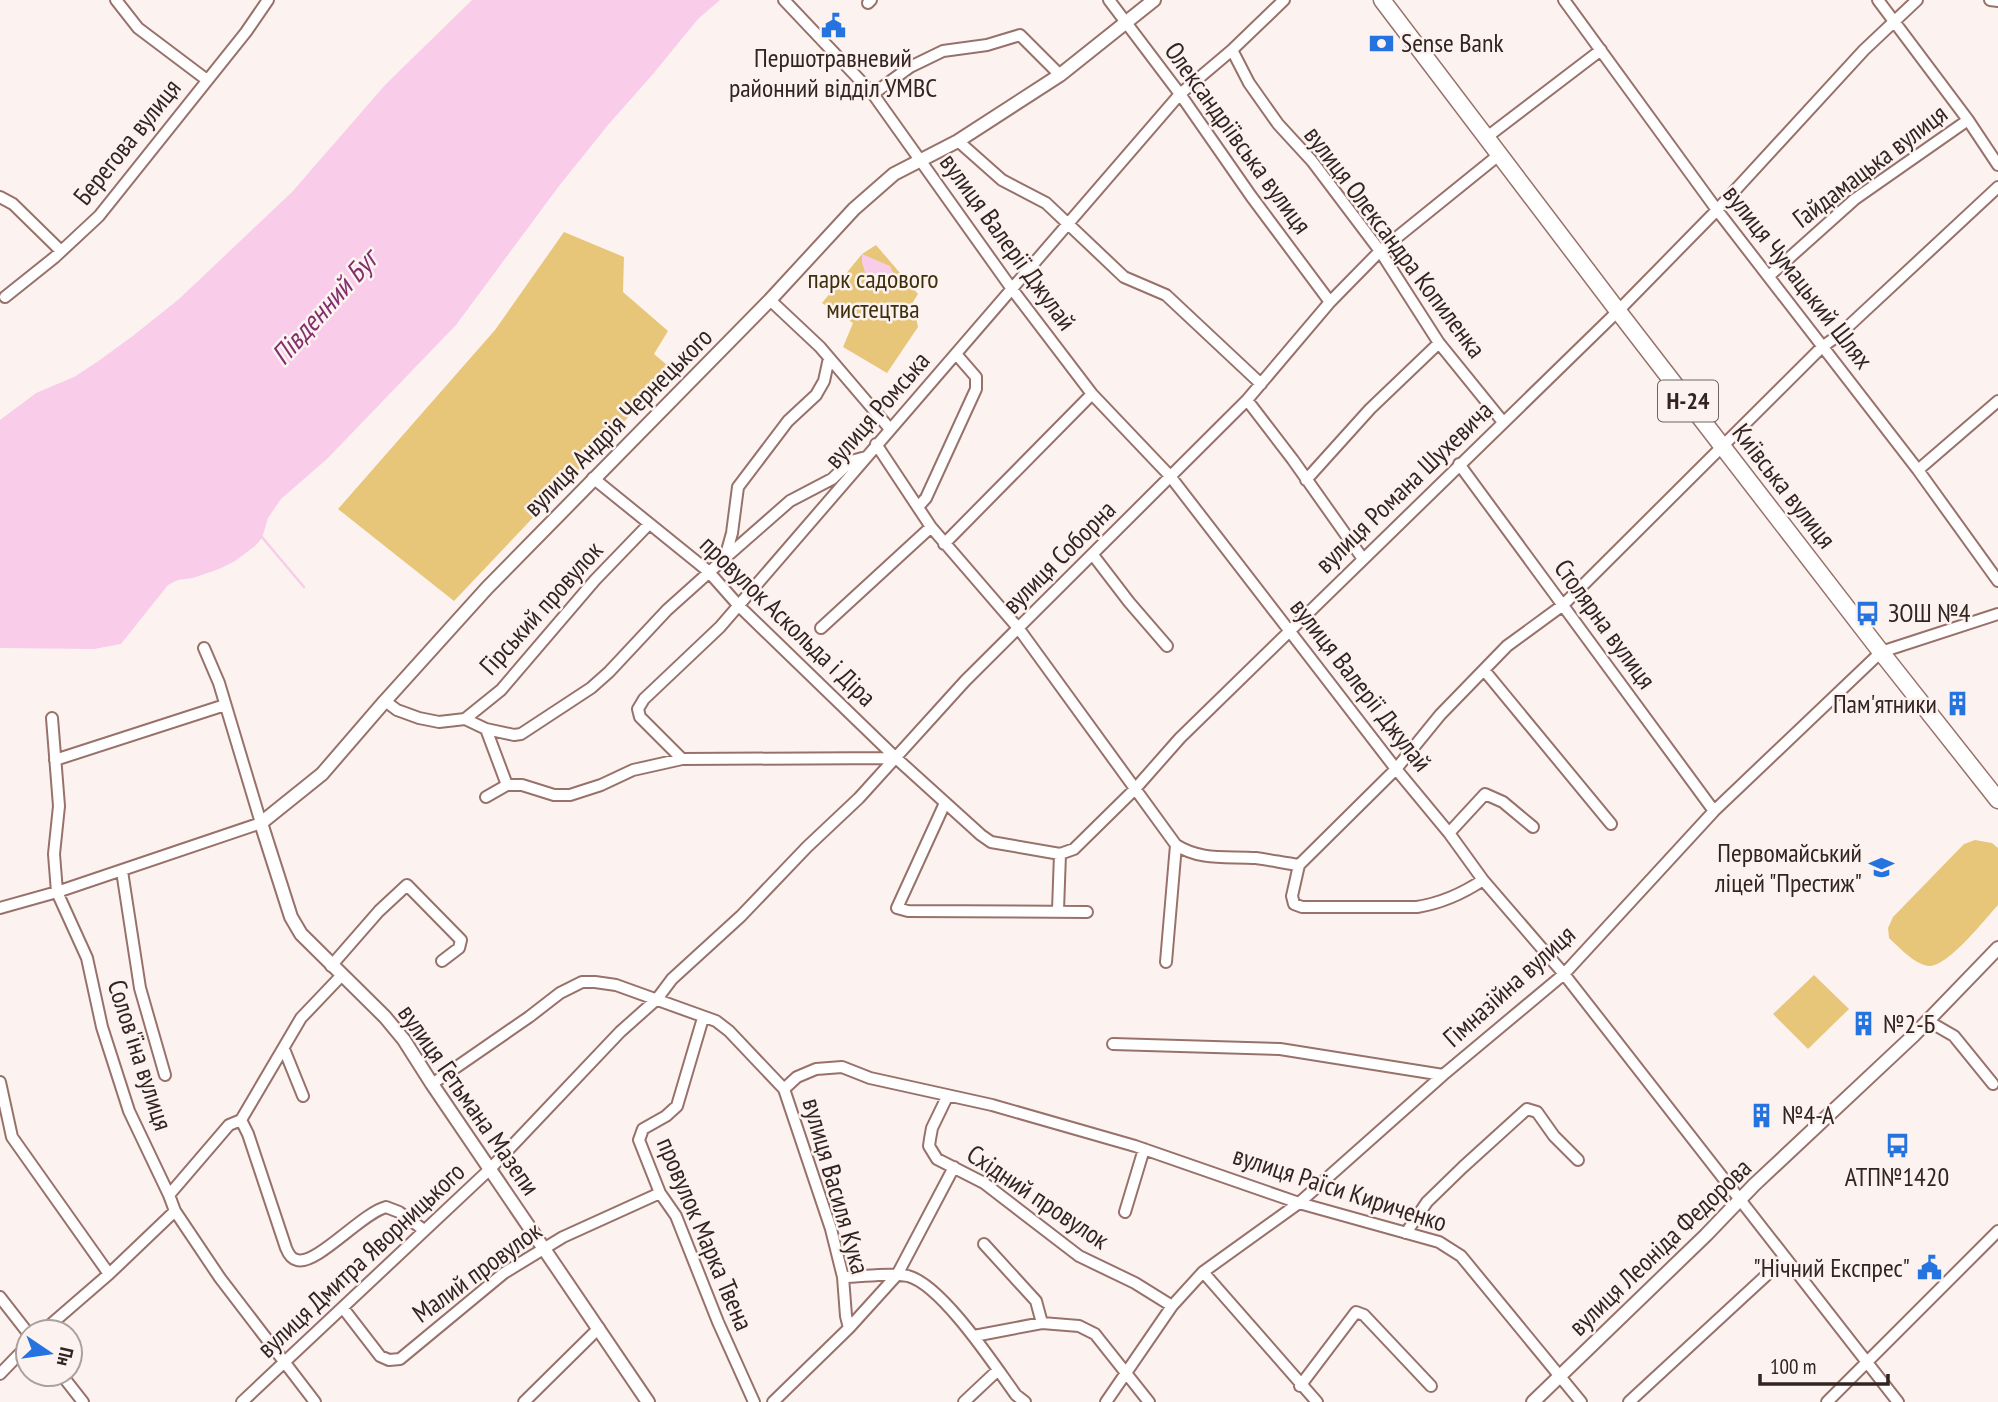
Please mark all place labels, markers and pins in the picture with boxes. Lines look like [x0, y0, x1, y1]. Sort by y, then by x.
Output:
public building icon: Першотравневий районний відділ УМВС [819, 12, 847, 40]
place label: Sense Bank [1401, 26, 1503, 59]
bank icon: Sense Bank [1367, 29, 1395, 57]
place label: Першотравневий районний відділ УМВС [729, 41, 937, 104]
place label: ЗОШ №4 [1888, 596, 1971, 629]
bus stop icon: ЗОШ №4 [1854, 599, 1882, 627]
place label: Пам'ятники [1833, 687, 1937, 720]
building icon: Пам'ятники [1943, 690, 1971, 718]
place label: Первомайський ліцей "Престиж" [1714, 836, 1862, 899]
school or university icon: Первомайський ліцей "Престиж" [1868, 854, 1896, 882]
place label: №2-Б [1883, 1007, 1935, 1040]
building icon: №2-Б [1849, 1010, 1877, 1038]
place label: №4-А [1782, 1098, 1835, 1131]
building icon: №4-А [1748, 1101, 1776, 1129]
bus stop icon: АТП№1420 [1883, 1131, 1911, 1159]
place label: АТП№1420 [1845, 1160, 1949, 1193]
place label: "Нічний Експрес" [1753, 1251, 1910, 1284]
public building icon: "Нічний Експрес" [1916, 1254, 1944, 1282]

